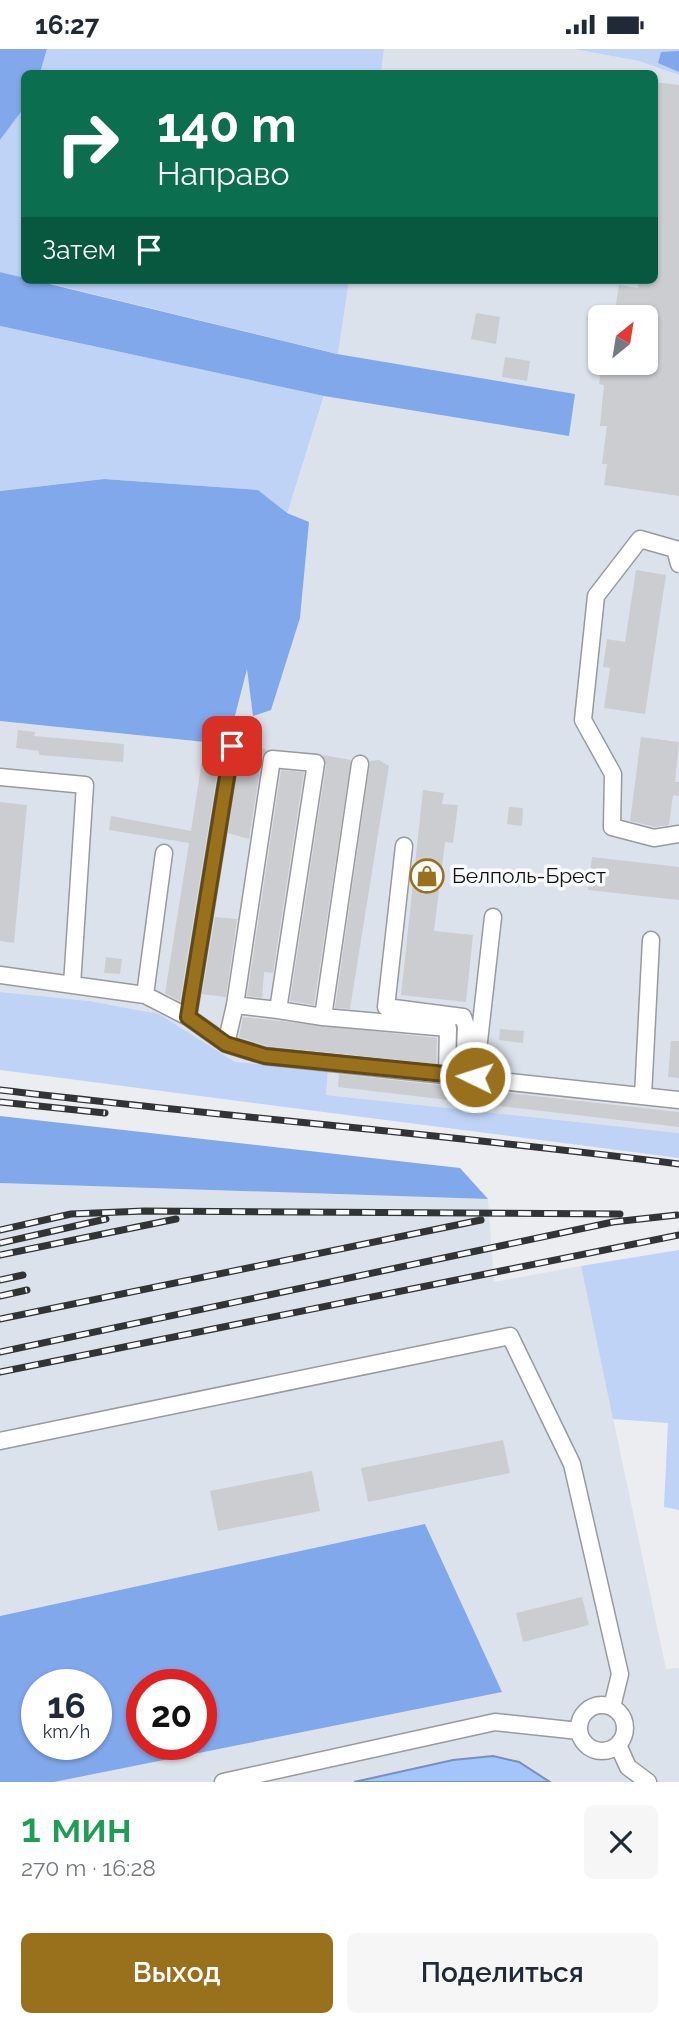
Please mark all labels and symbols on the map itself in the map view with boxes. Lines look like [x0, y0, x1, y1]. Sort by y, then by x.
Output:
north arrow [588, 305, 658, 375]
pin [202, 716, 262, 776]
shop icon: Белполь-Брест [408, 857, 446, 895]
place label: Белполь-Брест [452, 863, 606, 888]
position arrow [438, 1040, 512, 1114]
speed limit sign: 20 [126, 1669, 217, 1760]

